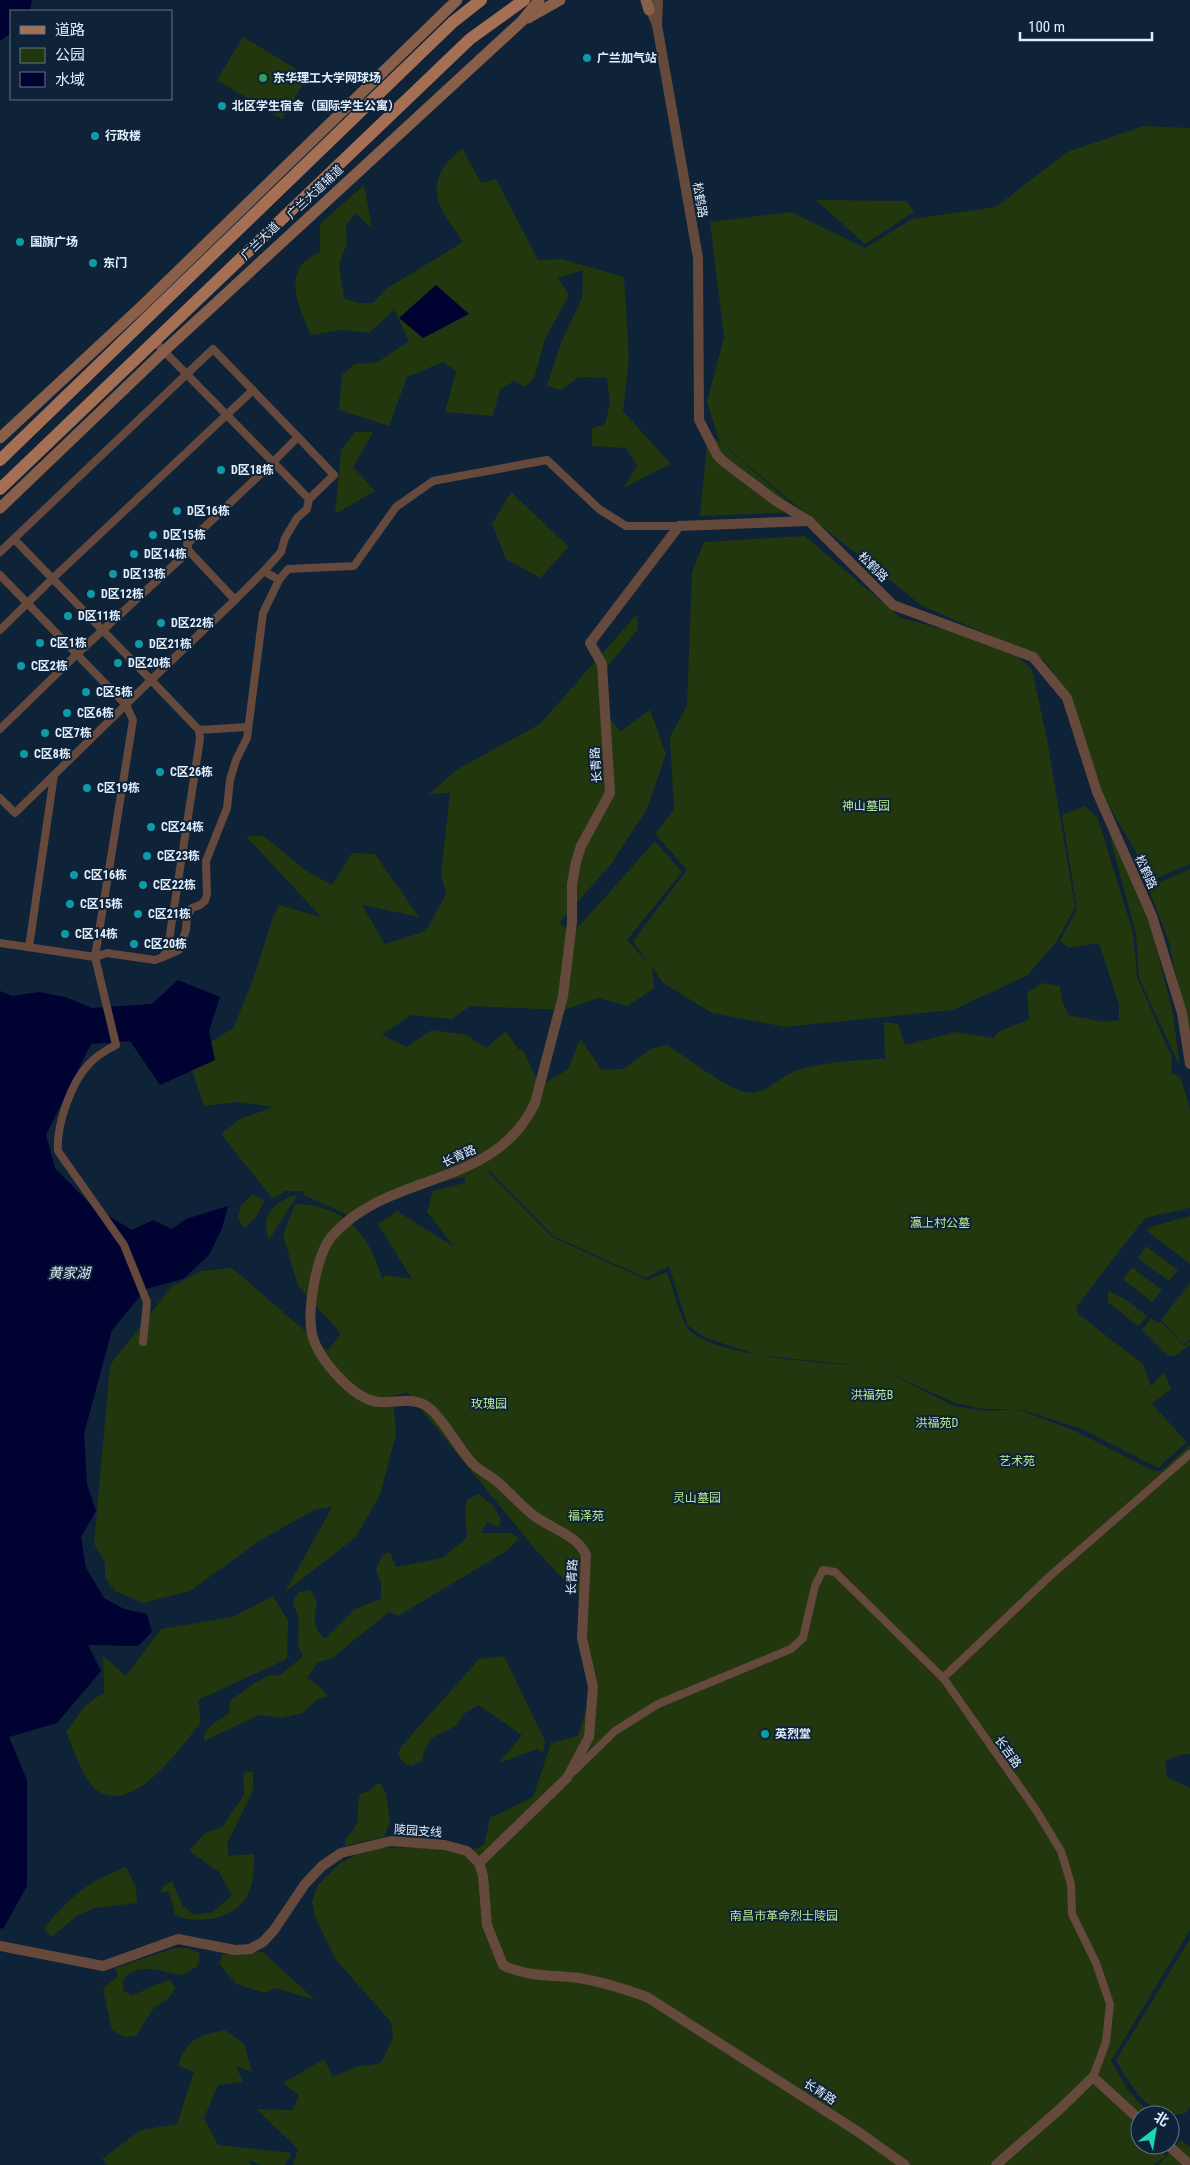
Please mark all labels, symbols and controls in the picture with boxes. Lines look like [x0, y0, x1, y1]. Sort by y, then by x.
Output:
legend [10, 10, 172, 100]
scale bar [1020, 10, 1152, 42]
text: 100 m [1028, 18, 1065, 36]
text: 道路 [55, 21, 85, 39]
text: 公园 [55, 46, 85, 64]
place label: 广兰加气站 [597, 51, 657, 65]
marker: 广兰加气站 [581, 52, 593, 64]
text: 水域 [55, 71, 85, 89]
place label: 东华理工大学网球场 [273, 71, 381, 85]
marker: 东华理工大学网球场 [257, 72, 269, 84]
place label: 北区学生宿舍（国际学生公寓） [232, 99, 400, 113]
marker: 北区学生宿舍（国际学生公寓） [216, 100, 228, 112]
place label: 行政楼 [105, 129, 141, 143]
marker: 行政楼 [89, 130, 101, 142]
street label: 广兰大道辅道 [284, 162, 346, 222]
street label: 松鹤路 [690, 181, 710, 219]
street label: 广兰大道 [238, 219, 282, 263]
place label: 国旗广场 [30, 235, 78, 249]
marker: 国旗广场 [14, 236, 26, 248]
place label: 东门 [103, 256, 127, 270]
marker: 东门 [87, 257, 99, 269]
place label: D区18栋 [231, 463, 274, 477]
marker: D区18栋 [215, 464, 227, 476]
place label: D区16栋 [187, 504, 230, 518]
marker: D区16栋 [171, 505, 183, 517]
place label: D区15栋 [163, 528, 206, 542]
marker: D区15栋 [147, 529, 159, 541]
place label: D区14栋 [144, 547, 187, 561]
marker: D区14栋 [128, 548, 140, 560]
street label: 松鹤路 [855, 549, 891, 585]
place label: D区13栋 [123, 567, 166, 581]
marker: D区13栋 [107, 568, 119, 580]
place label: D区12栋 [101, 587, 144, 601]
marker: D区12栋 [85, 588, 97, 600]
place label: D区11栋 [78, 609, 121, 623]
marker: D区11栋 [62, 610, 74, 622]
place label: D区22栋 [171, 616, 214, 630]
marker: D区22栋 [155, 617, 167, 629]
place label: C区1栋 [50, 636, 87, 650]
marker: C区1栋 [34, 637, 46, 649]
place label: D区21栋 [149, 637, 192, 651]
marker: D区21栋 [133, 638, 145, 650]
place label: D区20栋 [128, 656, 171, 670]
marker: D区20栋 [112, 657, 124, 669]
place label: C区2栋 [31, 659, 68, 673]
marker: C区2栋 [15, 660, 27, 672]
place label: C区5栋 [96, 685, 133, 699]
marker: C区5栋 [80, 686, 92, 698]
place label: C区6栋 [77, 706, 114, 720]
marker: C区6栋 [61, 707, 73, 719]
place label: C区7栋 [55, 726, 92, 740]
marker: C区7栋 [39, 727, 51, 739]
place label: C区8栋 [34, 747, 71, 761]
street label: 长青路 [588, 747, 604, 783]
marker: C区8栋 [18, 748, 30, 760]
place label: C区26栋 [170, 765, 213, 779]
marker: C区26栋 [154, 766, 166, 778]
place label: C区19栋 [97, 781, 140, 795]
marker: C区19栋 [81, 782, 93, 794]
park label: 神山墓园 [842, 799, 890, 813]
place label: C区24栋 [161, 820, 204, 834]
marker: C区24栋 [145, 821, 157, 833]
place label: C区23栋 [157, 849, 200, 863]
marker: C区23栋 [141, 850, 153, 862]
street label: 松鹤路 [1132, 853, 1160, 891]
place label: C区16栋 [84, 868, 127, 882]
marker: C区16栋 [68, 869, 80, 881]
place label: C区22栋 [153, 878, 196, 892]
marker: C区22栋 [137, 879, 149, 891]
place label: C区15栋 [80, 897, 123, 911]
marker: C区15栋 [64, 898, 76, 910]
place label: C区21栋 [148, 907, 191, 921]
marker: C区21栋 [132, 908, 144, 920]
place label: C区14栋 [75, 927, 118, 941]
marker: C区14栋 [59, 928, 71, 940]
place label: C区20栋 [144, 937, 187, 951]
marker: C区20栋 [128, 938, 140, 950]
street label: 长青路 [440, 1142, 478, 1170]
park label: 瀛上村公墓 [910, 1216, 970, 1230]
water label: 黄家湖 [48, 1265, 92, 1281]
park label: 洪福苑B [851, 1388, 893, 1402]
park label: 玫瑰园 [471, 1397, 507, 1411]
park label: 洪福苑D [916, 1416, 959, 1430]
park label: 艺术苑 [999, 1454, 1035, 1468]
park label: 灵山墓园 [673, 1491, 721, 1505]
park label: 福泽苑 [568, 1509, 604, 1523]
street label: 长青路 [564, 1559, 580, 1595]
place label: 英烈堂 [775, 1727, 811, 1741]
marker: 英烈堂 [759, 1728, 771, 1740]
street label: 长吉路 [992, 1733, 1024, 1771]
street label: 陵园支线 [394, 1822, 442, 1840]
park label: 南昌市革命烈士陵园 [730, 1909, 838, 1923]
street label: 长青路 [801, 2076, 839, 2108]
north arrow [1130, 2105, 1180, 2155]
text: 北 [1152, 2108, 1172, 2129]

